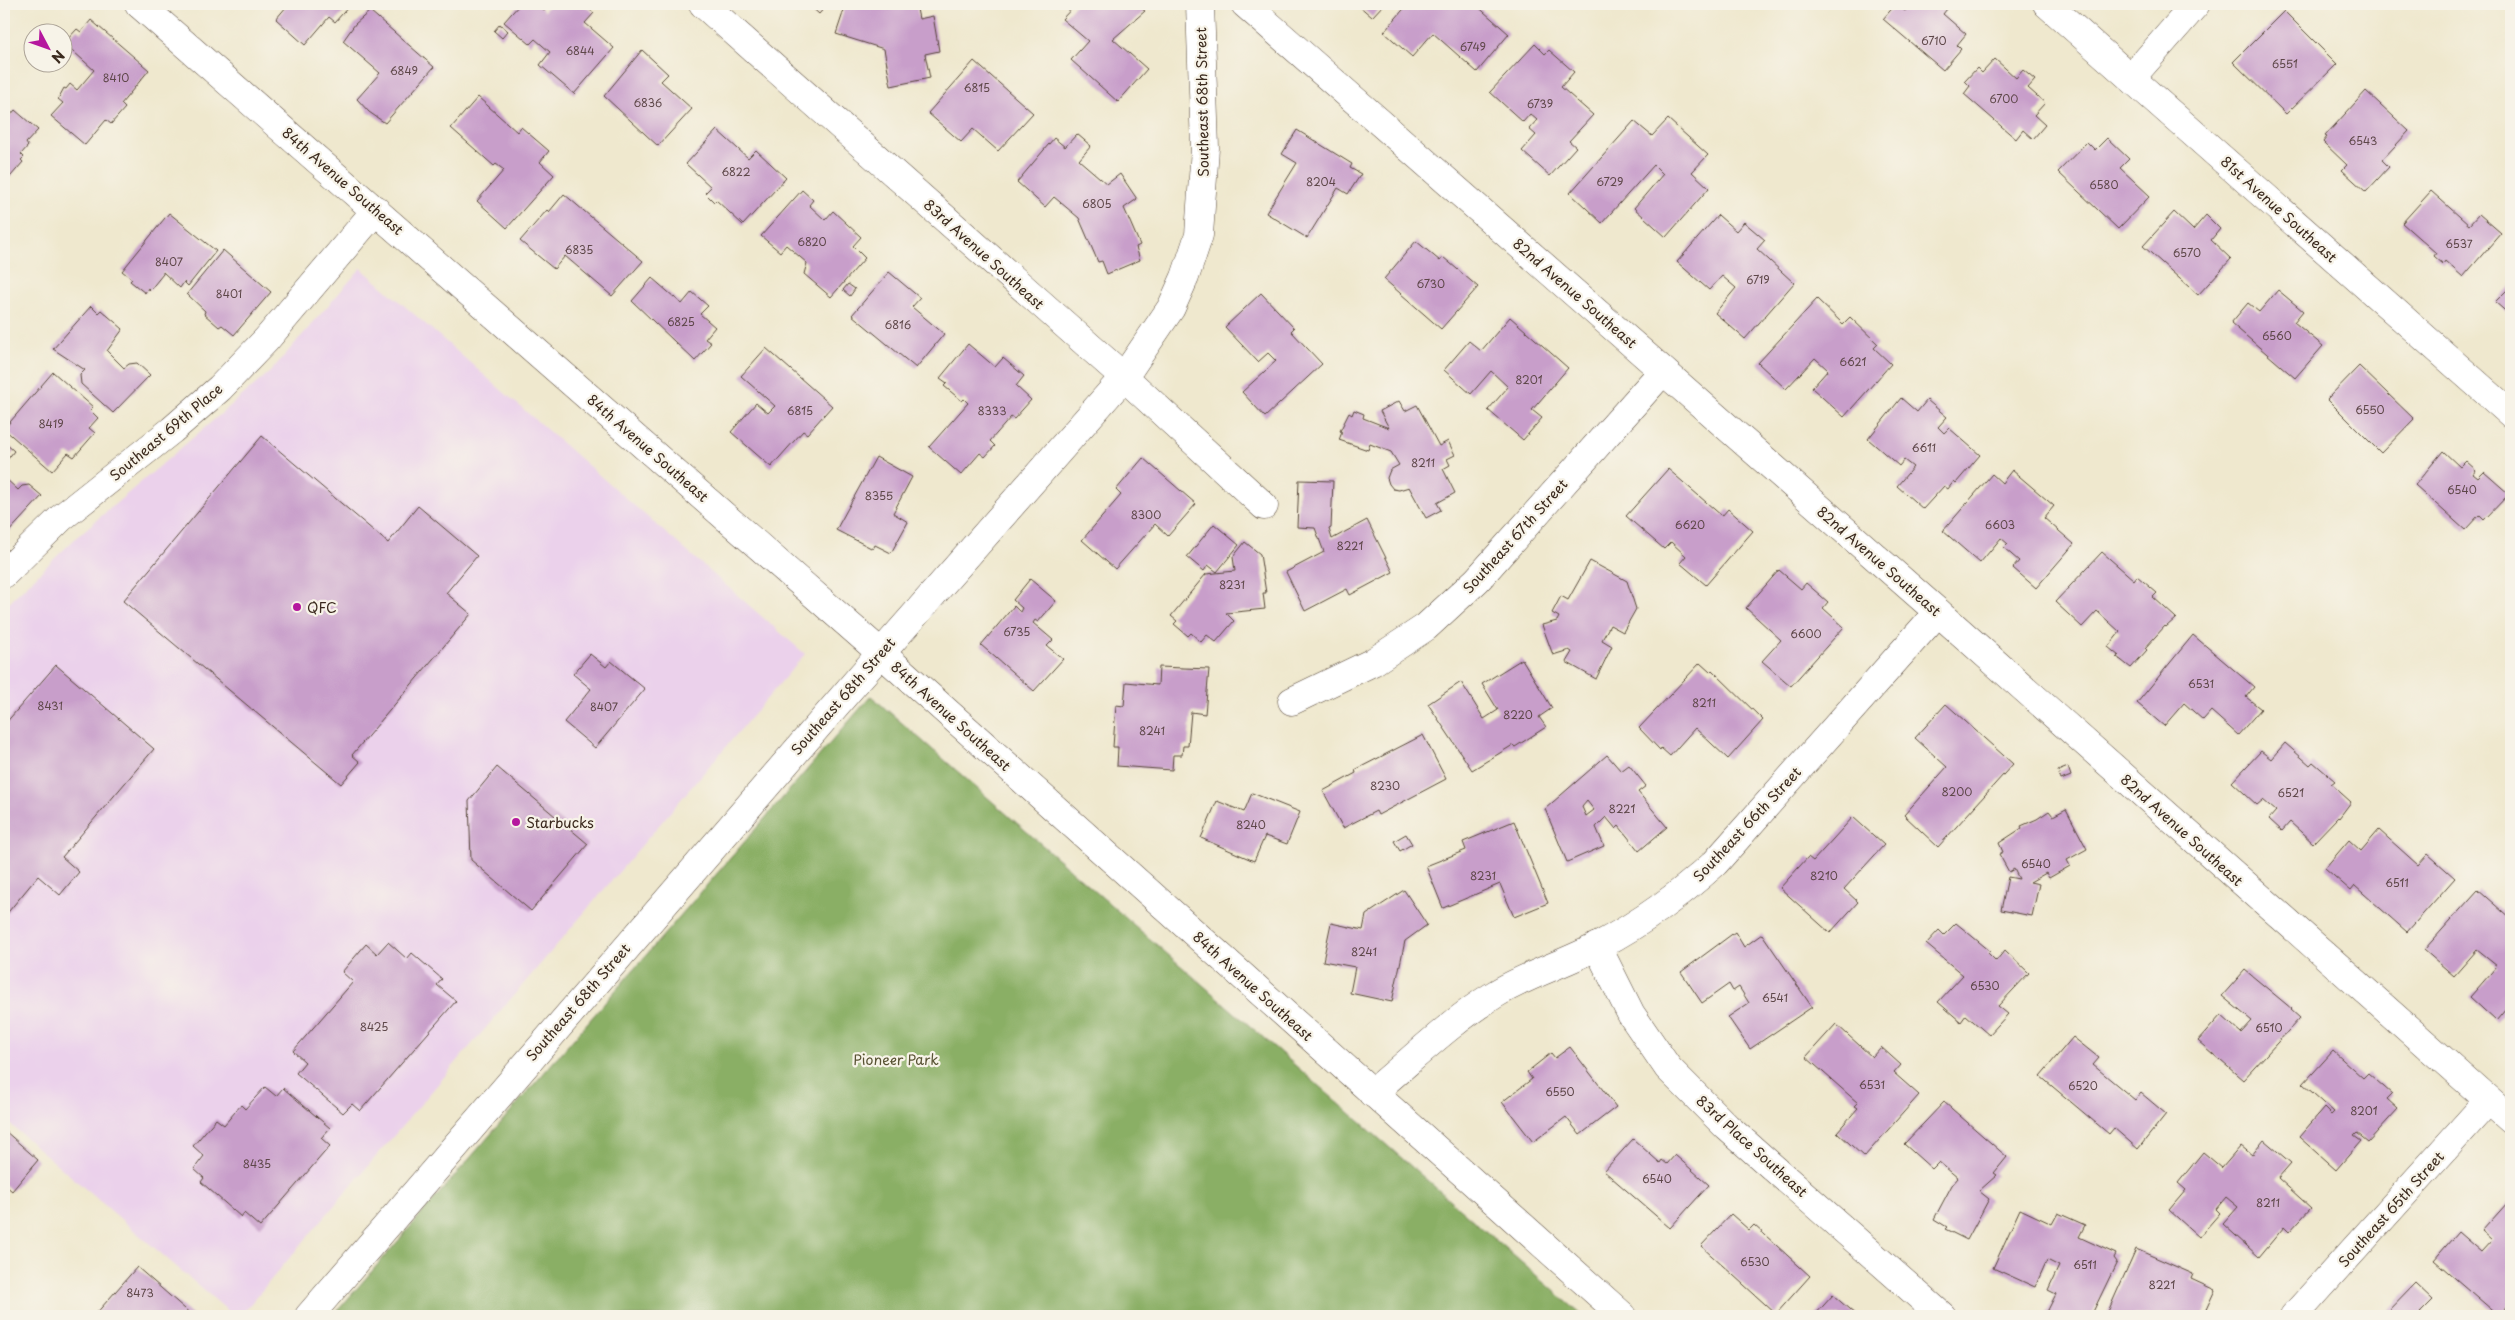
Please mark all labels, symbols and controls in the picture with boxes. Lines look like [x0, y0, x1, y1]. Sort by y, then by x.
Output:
north arrow [22, 22, 72, 72]
street label: Southeast 68th Street [1190, 27, 1214, 177]
house number: 6710 [1921, 32, 1947, 49]
house number: 6749 [1460, 38, 1486, 55]
house number: 6844 [565, 42, 595, 59]
text: N [47, 46, 70, 68]
house number: 6551 [2272, 55, 2298, 72]
house number: 6849 [390, 62, 418, 79]
house number: 8410 [103, 69, 129, 86]
house number: 6815 [964, 79, 990, 96]
house number: 6700 [1990, 90, 2018, 107]
house number: 6836 [634, 94, 662, 111]
house number: 6739 [1527, 95, 1553, 112]
street label: 84th Avenue Southeast [278, 122, 409, 240]
house number: 6543 [2349, 132, 2377, 149]
street label: 81st Avenue Southeast [2216, 151, 2342, 267]
house number: 6822 [722, 163, 751, 180]
house number: 8204 [1306, 173, 1336, 190]
house number: 6729 [1596, 173, 1624, 190]
house number: 6580 [2090, 176, 2118, 193]
street label: 83rd Avenue Southeast [919, 194, 1049, 314]
house number: 6805 [1082, 195, 1112, 212]
house number: 6820 [797, 233, 827, 250]
street label: 82nd Avenue Southeast [1508, 233, 1642, 353]
house number: 6537 [2445, 235, 2473, 252]
house number: 6835 [565, 241, 593, 258]
house number: 6570 [2173, 244, 2201, 261]
house number: 8407 [155, 253, 183, 270]
house number: 6719 [1746, 271, 1770, 288]
house number: 6730 [1417, 275, 1445, 292]
house number: 8401 [216, 285, 242, 302]
house number: 6825 [667, 313, 695, 330]
house number: 6816 [885, 316, 911, 333]
house number: 6560 [2262, 327, 2292, 344]
house number: 6621 [1840, 353, 1867, 370]
house number: 8201 [1515, 371, 1543, 388]
street label: Southeast 69th Place [105, 378, 227, 486]
street label: 84th Avenue Southeast [583, 389, 714, 507]
house number: 6550 [2355, 401, 2385, 418]
house number: 6815 [787, 402, 813, 419]
house number: 8333 [978, 402, 1006, 419]
house number: 8419 [38, 415, 64, 432]
house number: 6611 [1912, 439, 1936, 456]
house number: 8211 [1411, 454, 1435, 471]
street label: Southeast 67th Street [1458, 474, 1572, 598]
house number: 6540 [2447, 481, 2477, 498]
house number: 8355 [865, 487, 893, 504]
street label: 82nd Avenue Southeast [1812, 501, 1946, 621]
house number: 8300 [1131, 506, 1161, 523]
house number: 6620 [1675, 516, 1705, 533]
house number: 6603 [1985, 516, 2015, 533]
house number: 8221 [1337, 537, 1363, 554]
house number: 8231 [1219, 576, 1245, 593]
place label: QFC [307, 597, 337, 618]
marker: QFC [291, 601, 303, 613]
house number: 6735 [1004, 623, 1030, 640]
house number: 6600 [1790, 625, 1822, 642]
street label: Southeast 68th Street [786, 632, 900, 759]
street label: 84th Avenue Southeast [886, 656, 1016, 776]
house number: 6531 [2188, 675, 2214, 692]
house number: 8211 [1692, 694, 1716, 711]
house number: 8431 [37, 697, 63, 714]
house number: 8407 [590, 698, 618, 715]
house number: 8220 [1503, 706, 1533, 723]
house number: 8241 [1139, 722, 1165, 739]
street label: Southeast 66th Street [1688, 762, 1806, 886]
street label: 82nd Avenue Southeast [2116, 769, 2248, 891]
house number: 8230 [1370, 777, 1400, 794]
house number: 8200 [1942, 783, 1972, 800]
house number: 6521 [2278, 784, 2304, 801]
house number: 8221 [1609, 800, 1635, 817]
place label: Starbucks [526, 812, 594, 833]
marker: Starbucks [510, 816, 522, 828]
house number: 8240 [1236, 816, 1266, 833]
house number: 6540 [2021, 855, 2051, 872]
house number: 8231 [1470, 867, 1496, 884]
house number: 8210 [1810, 867, 1838, 884]
house number: 6511 [2385, 874, 2409, 891]
street label: 84th Avenue Southeast [1188, 926, 1318, 1046]
street label: Southeast 68th Street [521, 938, 635, 1065]
house number: 8241 [1351, 943, 1377, 960]
house number: 6530 [1970, 977, 2000, 994]
house number: 6541 [1762, 989, 1788, 1006]
house number: 8425 [360, 1018, 388, 1035]
house number: 6510 [2256, 1019, 2282, 1036]
park label: Pioneer Park [853, 1049, 939, 1070]
house number: 6531 [1859, 1076, 1885, 1093]
house number: 6520 [2068, 1077, 2098, 1094]
house number: 6550 [1545, 1083, 1575, 1100]
street label: 83rd Place Southeast [1692, 1090, 1813, 1202]
house number: 8201 [2350, 1102, 2378, 1119]
street label: Southeast 65th Street [2333, 1146, 2449, 1271]
house number: 8435 [243, 1155, 271, 1172]
house number: 6540 [1642, 1170, 1672, 1187]
house number: 8211 [2256, 1194, 2280, 1211]
house number: 6530 [1740, 1253, 1770, 1270]
house number: 6511 [2073, 1256, 2097, 1273]
house number: 8221 [2149, 1276, 2175, 1293]
house number: 8473 [126, 1284, 154, 1301]

